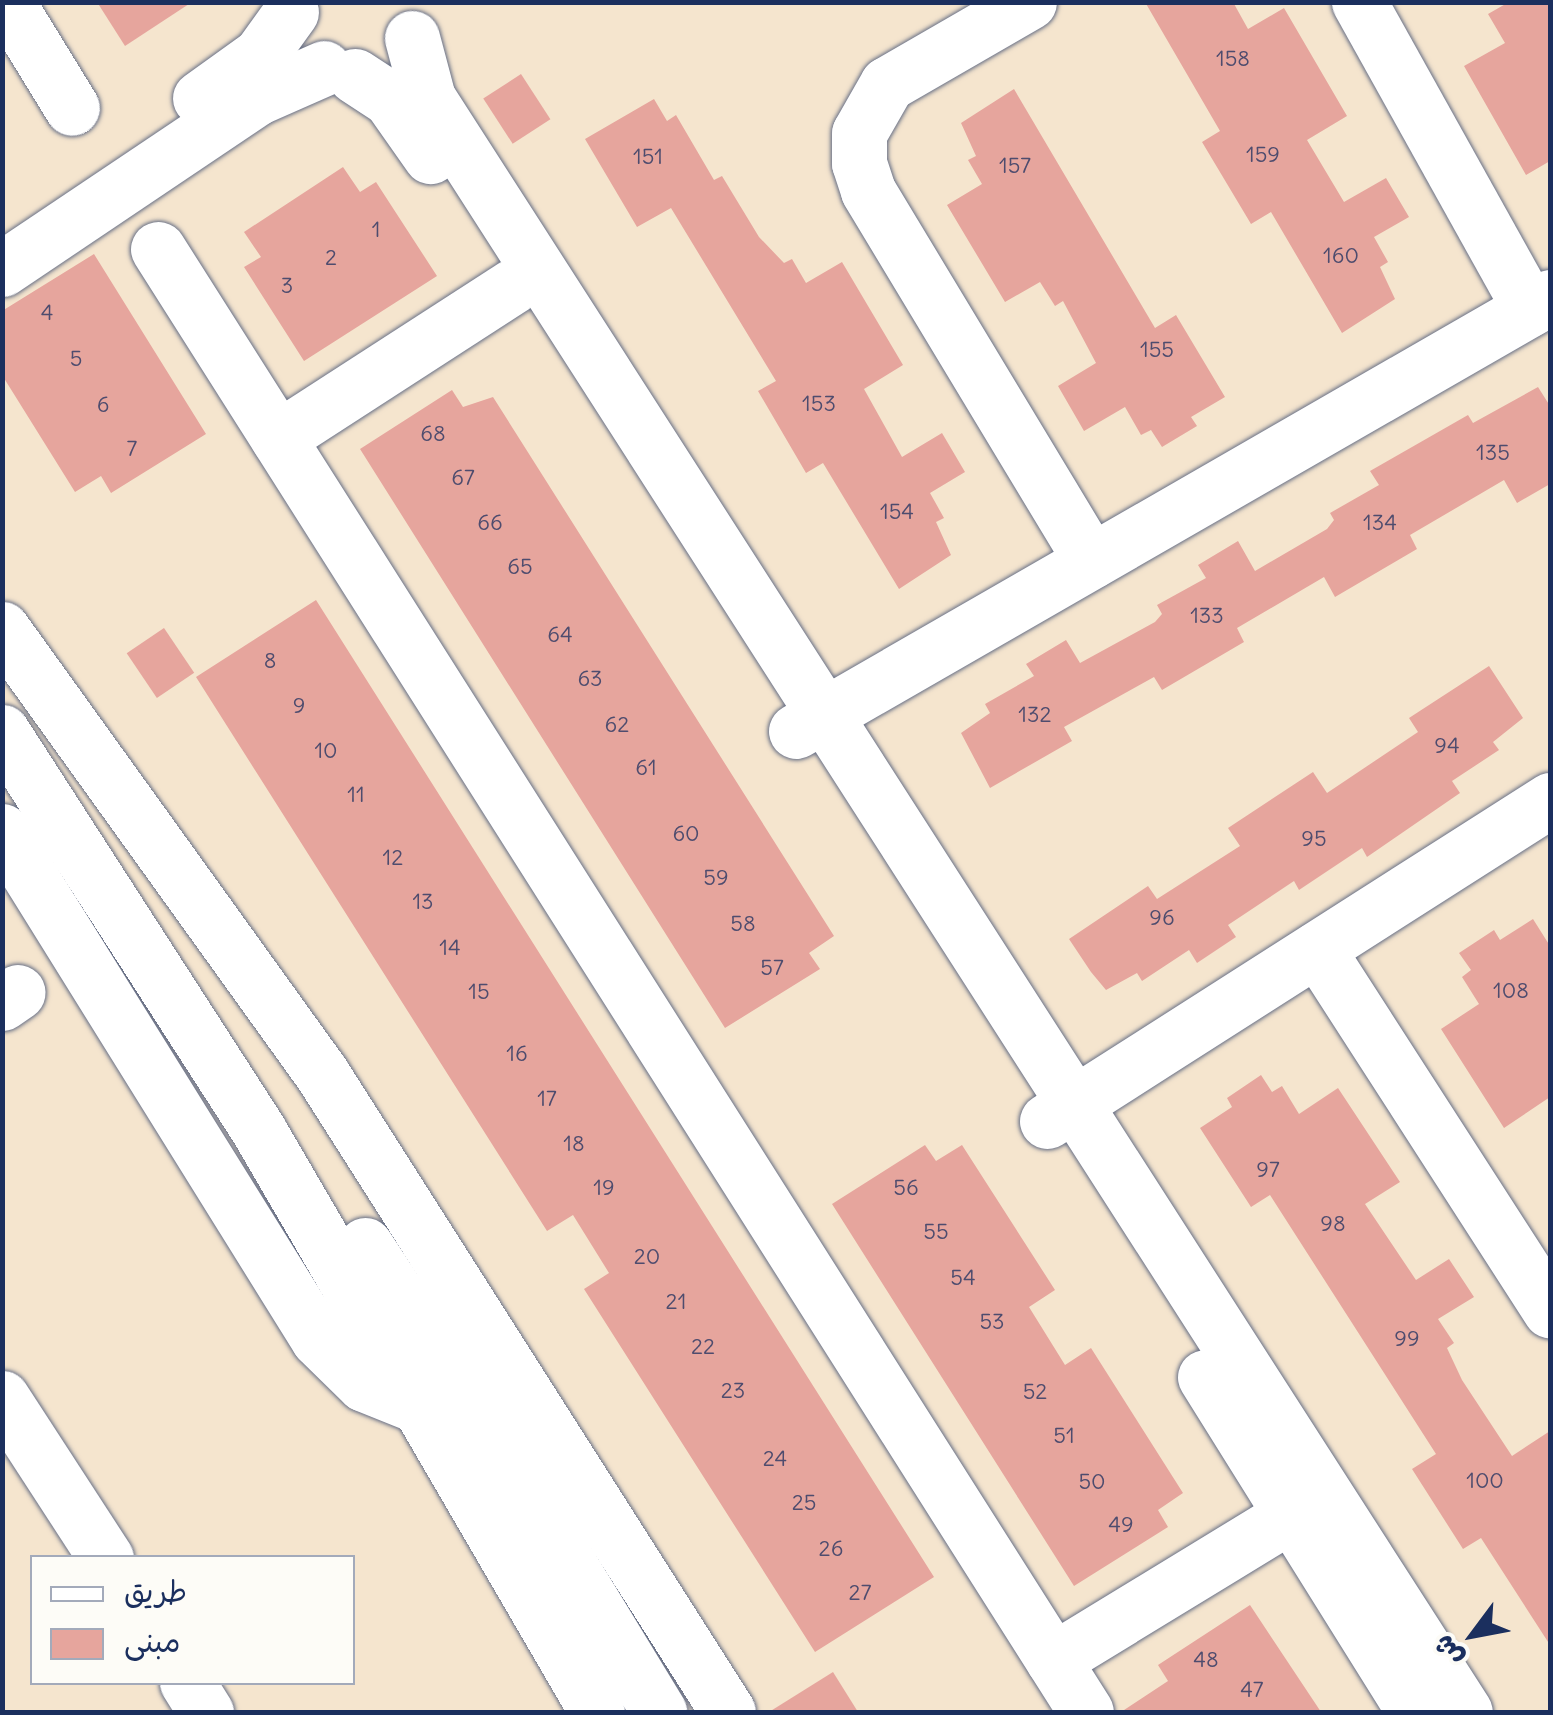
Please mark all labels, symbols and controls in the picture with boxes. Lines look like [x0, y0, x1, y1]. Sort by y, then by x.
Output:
house number: 158 [1216, 46, 1250, 72]
house number: 159 [1246, 142, 1280, 168]
house number: 151 [633, 144, 663, 170]
house number: 157 [999, 153, 1031, 179]
house number: 1 [372, 217, 380, 243]
house number: 160 [1323, 243, 1359, 269]
house number: 2 [325, 245, 337, 271]
house number: 3 [281, 273, 293, 299]
house number: 4 [41, 300, 53, 326]
house number: 155 [1140, 337, 1174, 363]
house number: 5 [70, 346, 82, 372]
house number: 153 [802, 391, 836, 417]
house number: 6 [97, 392, 109, 418]
house number: 68 [420, 421, 446, 447]
house number: 7 [127, 436, 137, 462]
house number: 135 [1476, 440, 1510, 466]
house number: 67 [451, 465, 475, 491]
house number: 154 [880, 499, 914, 525]
house number: 66 [477, 510, 503, 536]
house number: 134 [1363, 510, 1397, 536]
house number: 65 [507, 554, 533, 580]
house number: 133 [1190, 603, 1224, 629]
house number: 64 [547, 622, 573, 648]
house number: 8 [264, 648, 276, 674]
house number: 63 [577, 666, 603, 692]
house number: 9 [293, 693, 305, 719]
house number: 132 [1018, 702, 1052, 728]
house number: 62 [605, 712, 629, 738]
house number: 94 [1434, 733, 1460, 759]
house number: 10 [314, 738, 338, 764]
house number: 61 [635, 755, 657, 781]
house number: 11 [347, 782, 365, 808]
house number: 60 [672, 821, 700, 847]
house number: 95 [1301, 826, 1327, 852]
house number: 12 [383, 845, 403, 871]
house number: 59 [703, 865, 729, 891]
house number: 13 [412, 889, 434, 915]
house number: 96 [1149, 905, 1175, 931]
house number: 58 [730, 911, 756, 937]
house number: 14 [439, 935, 461, 961]
house number: 57 [760, 955, 784, 981]
house number: 108 [1493, 978, 1529, 1004]
house number: 15 [468, 979, 490, 1005]
house number: 16 [506, 1041, 528, 1067]
house number: 17 [537, 1086, 557, 1112]
house number: 18 [563, 1131, 585, 1157]
house number: 97 [1256, 1157, 1280, 1183]
house number: 19 [593, 1175, 615, 1201]
house number: 56 [893, 1175, 919, 1201]
house number: 98 [1320, 1211, 1346, 1237]
house number: 55 [923, 1219, 949, 1245]
house number: 20 [634, 1244, 660, 1270]
house number: 54 [950, 1265, 976, 1291]
house number: 21 [666, 1289, 686, 1315]
house number: 53 [979, 1309, 1005, 1335]
house number: 99 [1394, 1326, 1420, 1352]
house number: 22 [691, 1334, 715, 1360]
house number: 23 [721, 1378, 745, 1404]
house number: 52 [1023, 1379, 1047, 1405]
house number: 51 [1053, 1423, 1075, 1449]
house number: 24 [763, 1446, 787, 1472]
house number: 100 [1466, 1468, 1504, 1494]
house number: 50 [1078, 1469, 1106, 1495]
house number: 25 [792, 1490, 816, 1516]
house number: 49 [1108, 1512, 1134, 1538]
house number: 26 [819, 1536, 843, 1562]
legend [30, 1555, 355, 1685]
text: طريق [124, 1572, 187, 1610]
house number: 27 [849, 1580, 871, 1606]
north arrow [1423, 1585, 1523, 1685]
text: مبنى [124, 1622, 180, 1660]
text: ش [1424, 1628, 1471, 1674]
house number: 48 [1193, 1647, 1219, 1673]
house number: 47 [1240, 1677, 1264, 1703]

